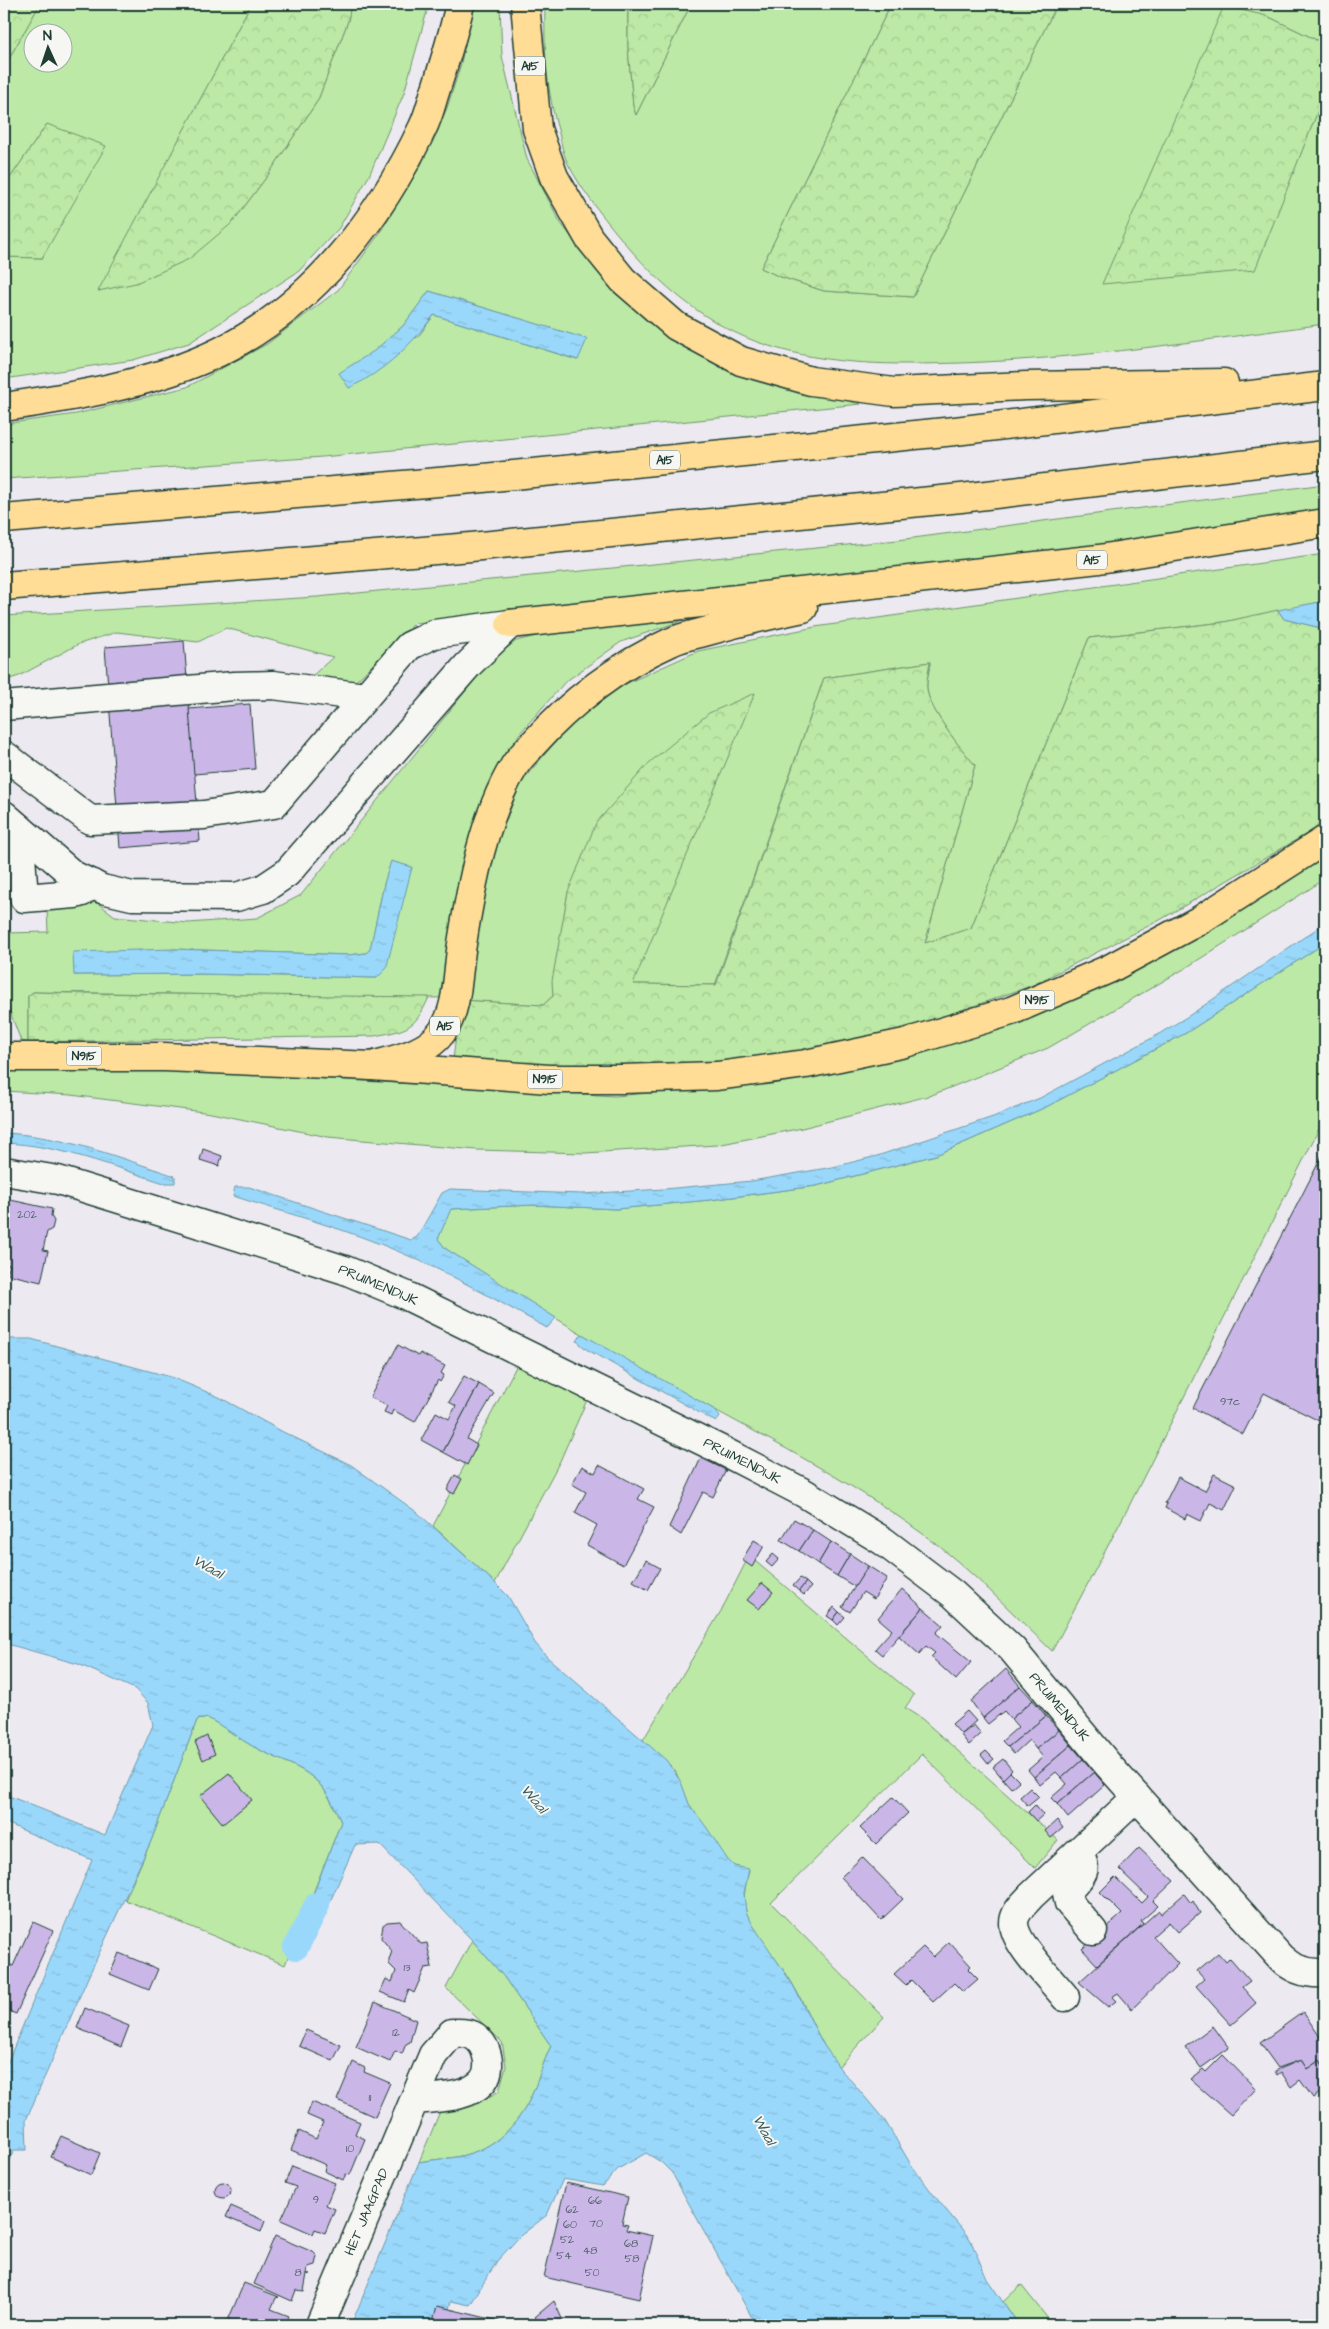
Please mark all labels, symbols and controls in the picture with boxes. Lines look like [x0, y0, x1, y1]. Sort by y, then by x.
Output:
north arrow [22, 22, 72, 72]
text: N [42, 26, 52, 46]
road number: A15 [515, 56, 545, 76]
road number: A15 [650, 450, 680, 470]
road number: A15 [1077, 550, 1107, 570]
road number: N915 [1020, 990, 1054, 1010]
road number: A15 [430, 1016, 460, 1036]
road number: N915 [66, 1046, 102, 1066]
road number: N915 [528, 1070, 562, 1088]
house number: 202 [17, 1207, 37, 1222]
street label: PRUIMENDIJK [335, 1259, 421, 1311]
house number: 97c [1220, 1394, 1240, 1409]
street label: PRUIMENDIJK [700, 1433, 785, 1489]
water label: Waal [189, 1550, 228, 1585]
street label: PRUIMENDIJK [1024, 1668, 1094, 1746]
water label: Waal [516, 1780, 553, 1819]
house number: 13 [403, 1960, 411, 1975]
house number: 12 [392, 2025, 401, 2040]
house number: 11 [369, 2090, 372, 2105]
water label: Waal [747, 2111, 782, 2150]
house number: 10 [346, 2141, 354, 2156]
street label: HET JAAGPAD [340, 2165, 394, 2259]
house number: 9 [313, 2192, 319, 2207]
house number: 66 [588, 2193, 602, 2208]
house number: 62 [565, 2202, 579, 2217]
house number: 70 [589, 2216, 603, 2231]
house number: 60 [563, 2217, 577, 2232]
house number: 52 [560, 2232, 575, 2247]
house number: 68 [624, 2236, 638, 2251]
house number: 48 [583, 2243, 597, 2258]
house number: 54 [556, 2248, 572, 2263]
house number: 58 [625, 2251, 639, 2266]
house number: 8 [294, 2265, 302, 2280]
house number: 50 [585, 2265, 599, 2280]

